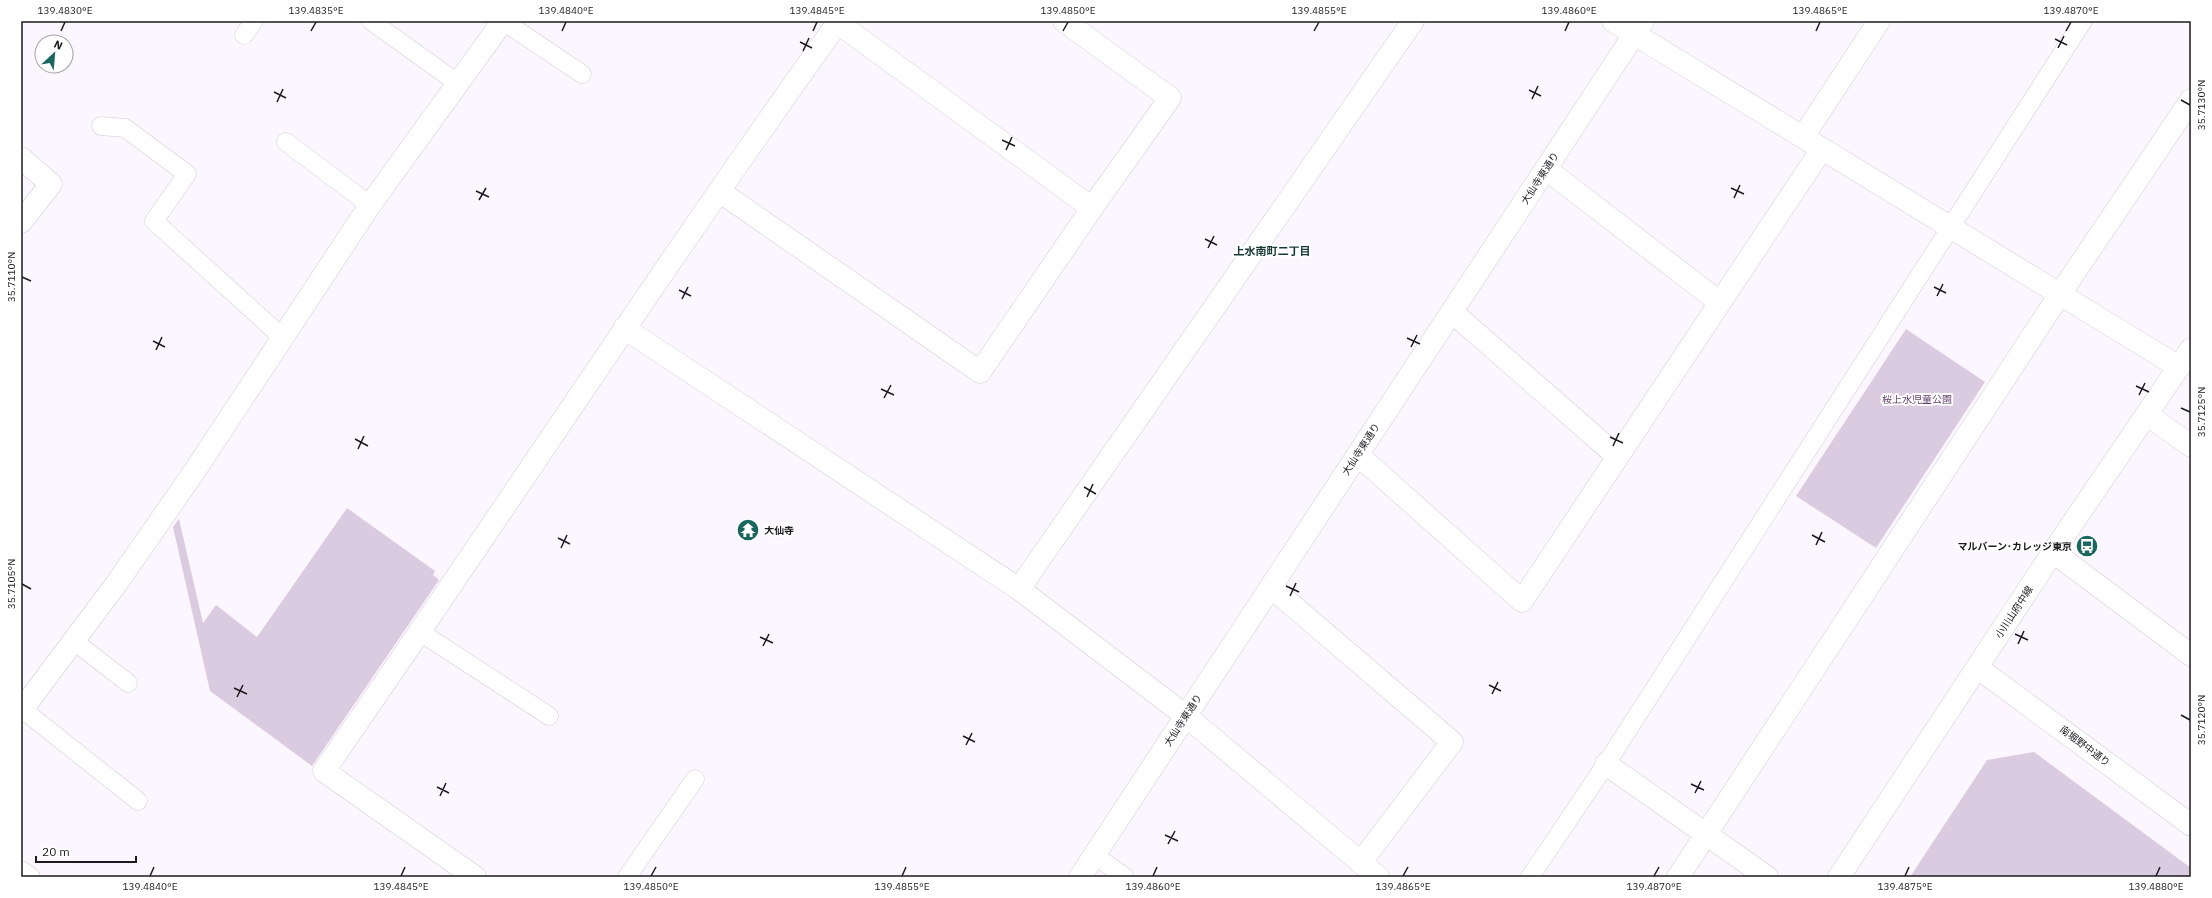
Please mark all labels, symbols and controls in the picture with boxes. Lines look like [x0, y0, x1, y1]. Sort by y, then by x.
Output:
text: 139.4830°E [37, 4, 93, 17]
text: 139.4835°E [288, 4, 344, 17]
text: 139.4840°E [538, 4, 594, 17]
text: 139.4845°E [789, 4, 845, 17]
text: 139.4850°E [1040, 4, 1096, 17]
text: 139.4855°E [1291, 4, 1347, 17]
text: 139.4860°E [1541, 4, 1597, 17]
text: 139.4865°E [1792, 4, 1848, 17]
text: 139.4870°E [2043, 4, 2099, 17]
north arrow [34, 34, 74, 74]
text: N [52, 37, 65, 53]
text: 35.7130°N [2195, 80, 2208, 130]
street label: 大仙寺東通り [1518, 149, 1562, 207]
district label: 上水南町二丁目 [1234, 244, 1311, 258]
text: 35.7110°N [5, 252, 18, 302]
text: 35.7125°N [2195, 387, 2208, 437]
park label: 桜上水児童公園 [1882, 393, 1952, 406]
street label: 大仙寺東通り [1339, 420, 1383, 478]
temple icon: 大仙寺 [735, 517, 761, 543]
place label: 大仙寺 [764, 524, 794, 537]
bus stop icon: マルバーン･カレッジ東京 [2074, 533, 2100, 559]
place label: マルバーン･カレッジ東京 [1958, 540, 2072, 553]
text: 35.7105°N [5, 559, 18, 609]
street label: 小川山府中線 [1992, 583, 2036, 641]
street label: 大仙寺東通り [1161, 691, 1205, 749]
text: 35.7120°N [2195, 695, 2208, 745]
street label: 南堀野中通り [2057, 723, 2113, 769]
scale bar [36, 838, 136, 864]
text: 20 m [42, 844, 70, 859]
text: 139.4840°E [122, 880, 178, 893]
text: 139.4845°E [373, 880, 429, 893]
text: 139.4850°E [623, 880, 679, 893]
text: 139.4855°E [874, 880, 930, 893]
text: 139.4860°E [1125, 880, 1181, 893]
text: 139.4865°E [1375, 880, 1431, 893]
text: 139.4870°E [1626, 880, 1682, 893]
text: 139.4875°E [1877, 880, 1933, 893]
text: 139.4880°E [2128, 880, 2184, 893]

